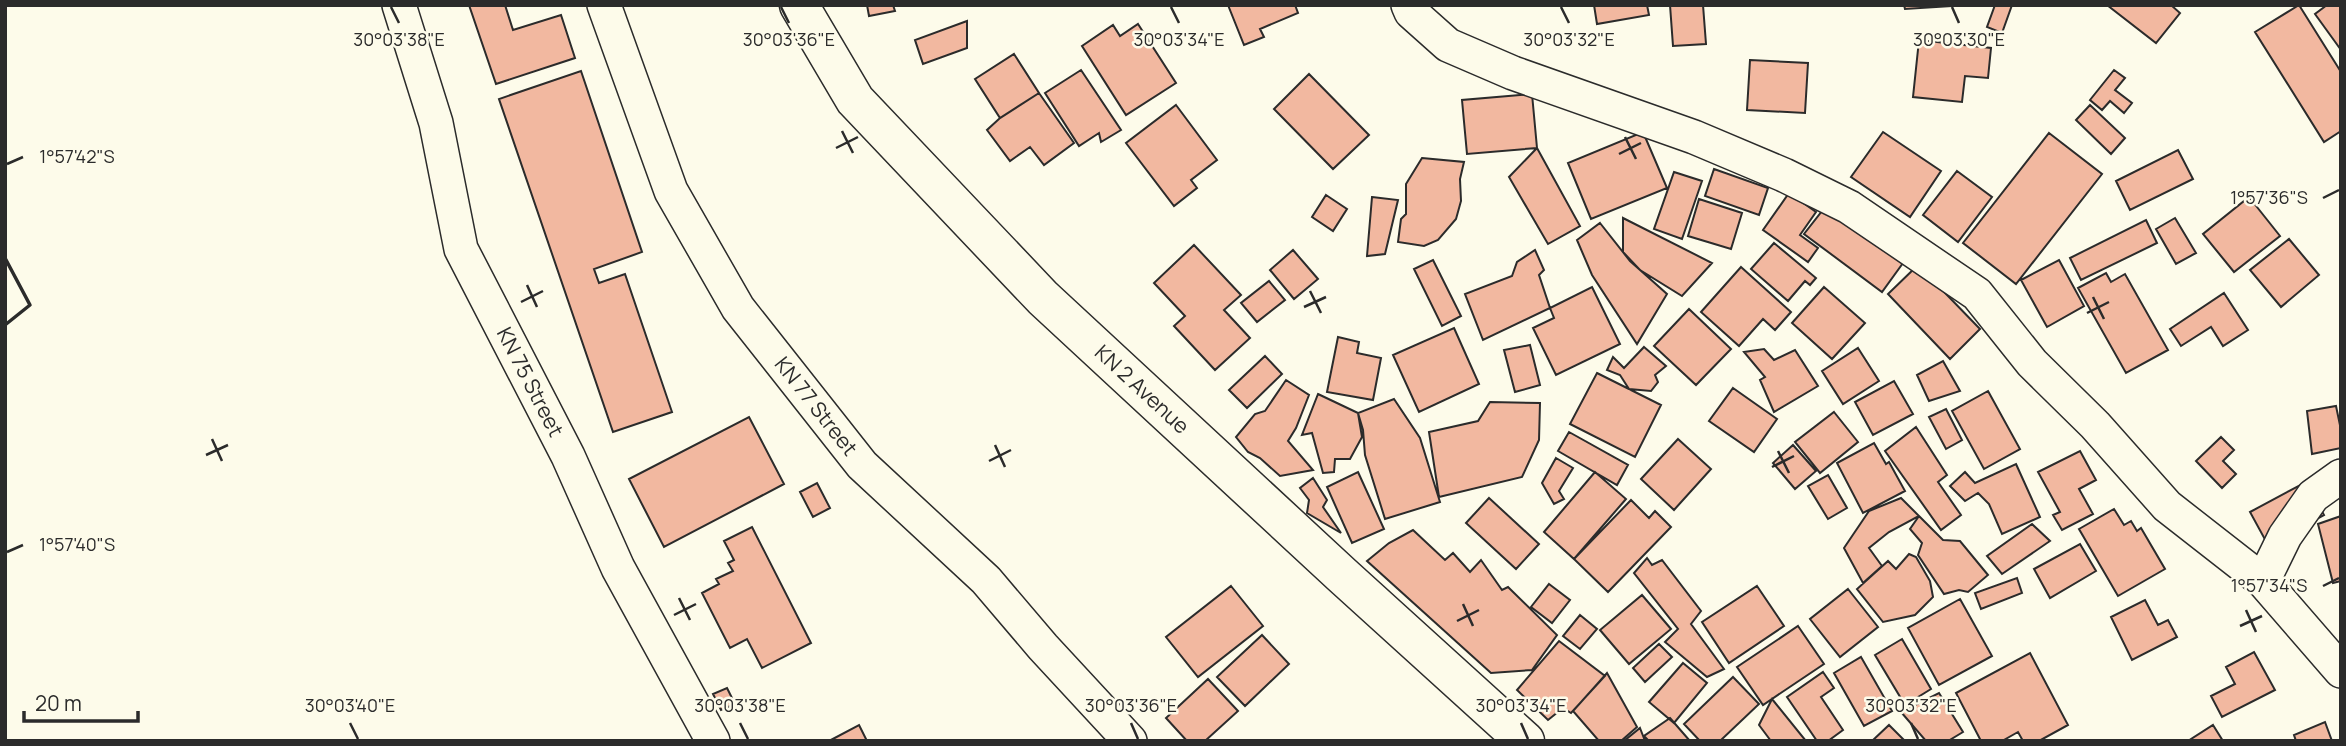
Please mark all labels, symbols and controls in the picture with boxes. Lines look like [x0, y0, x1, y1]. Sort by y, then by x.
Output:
text: 30°03'38"E [353, 27, 445, 51]
text: 30°03'36"E [743, 27, 835, 51]
text: 30°03'34"E [1133, 27, 1225, 51]
text: 30°03'32"E [1523, 27, 1615, 51]
text: 30°03'30"E [1913, 27, 2005, 51]
text: 1°57'42"S [39, 144, 115, 168]
text: 1°57'36"S [2230, 185, 2308, 209]
street label: KN 75 Street [491, 322, 571, 441]
street label: KN 2 Avenue [1089, 338, 1196, 440]
street label: KN 77 Street [769, 351, 864, 461]
text: 1°57'40"S [39, 532, 115, 556]
text: 1°57'34"S [2231, 573, 2307, 597]
scale bar [24, 680, 138, 724]
text: 20 m [35, 689, 82, 717]
text: 30°03'40"E [305, 693, 395, 717]
text: 30°03'38"E [694, 693, 786, 717]
text: 30°03'36"E [1085, 693, 1177, 717]
text: 30°03'34"E [1475, 693, 1567, 717]
text: 30°03'32"E [1865, 693, 1957, 717]

